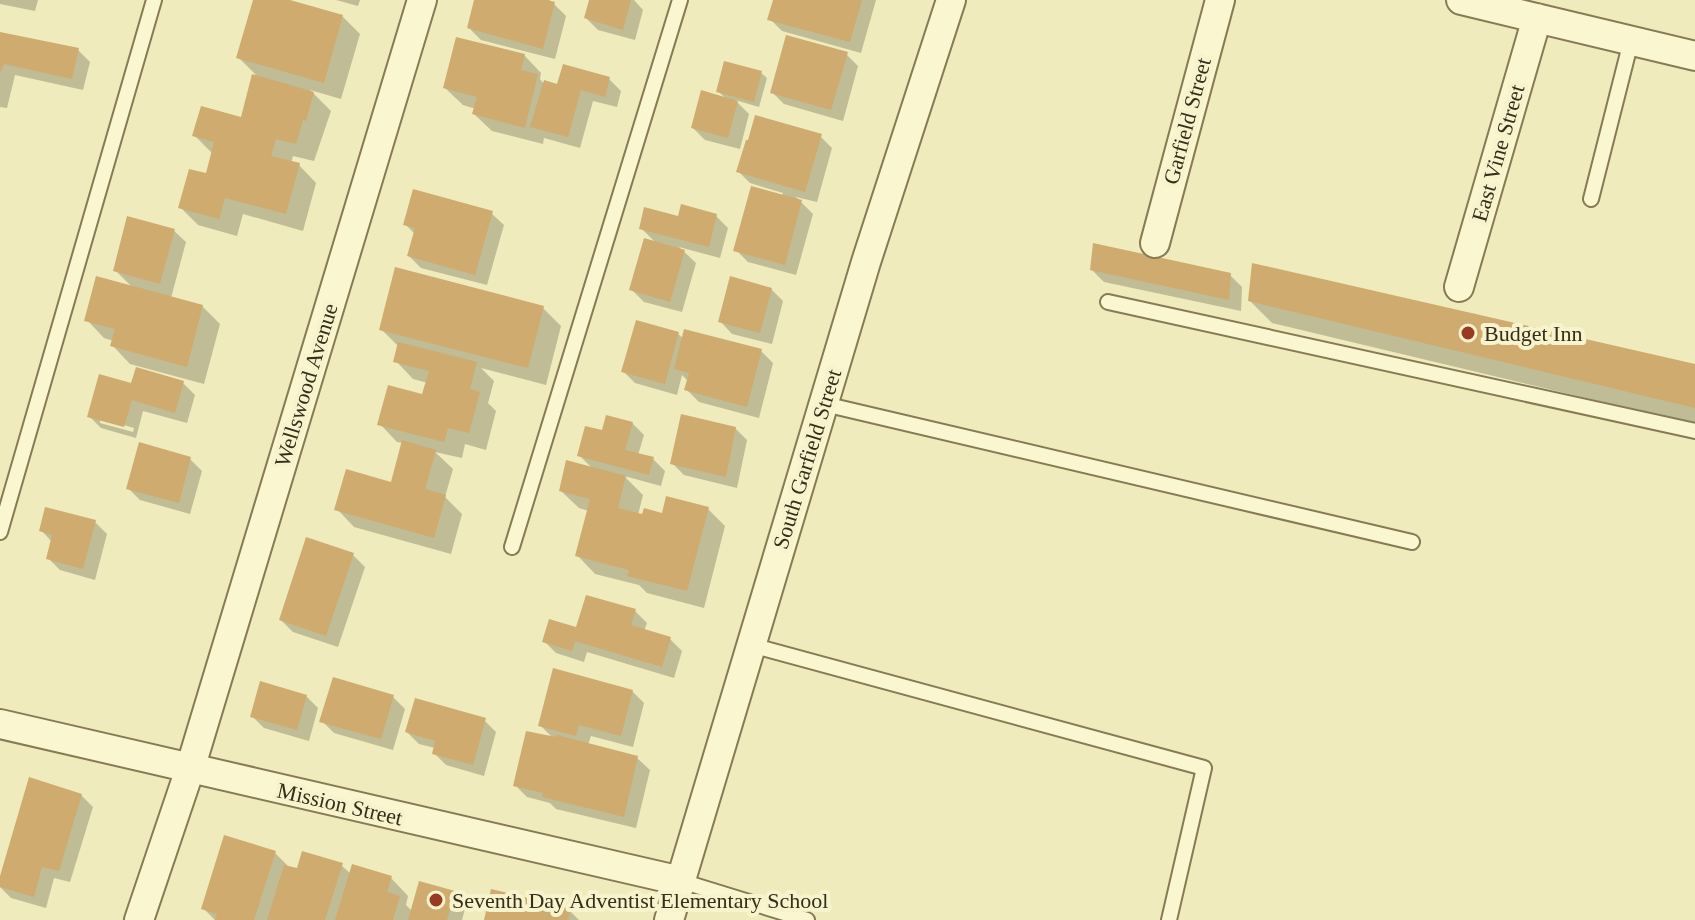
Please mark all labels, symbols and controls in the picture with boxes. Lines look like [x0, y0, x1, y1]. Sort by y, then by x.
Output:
street label: Garfield Street [1158, 55, 1216, 187]
street label: East Vine Street [1467, 82, 1529, 224]
street label: Wellswood Avenue [269, 300, 343, 470]
place label: Budget Inn [1484, 321, 1582, 346]
marker: Budget Inn [1459, 324, 1477, 342]
street label: South Garfield Street [768, 366, 846, 552]
street label: Mission Street [275, 777, 405, 831]
place label: Seventh Day Adventist Elementary School [452, 888, 828, 913]
marker: Seventh Day Adventist Elementary School [427, 891, 445, 909]

